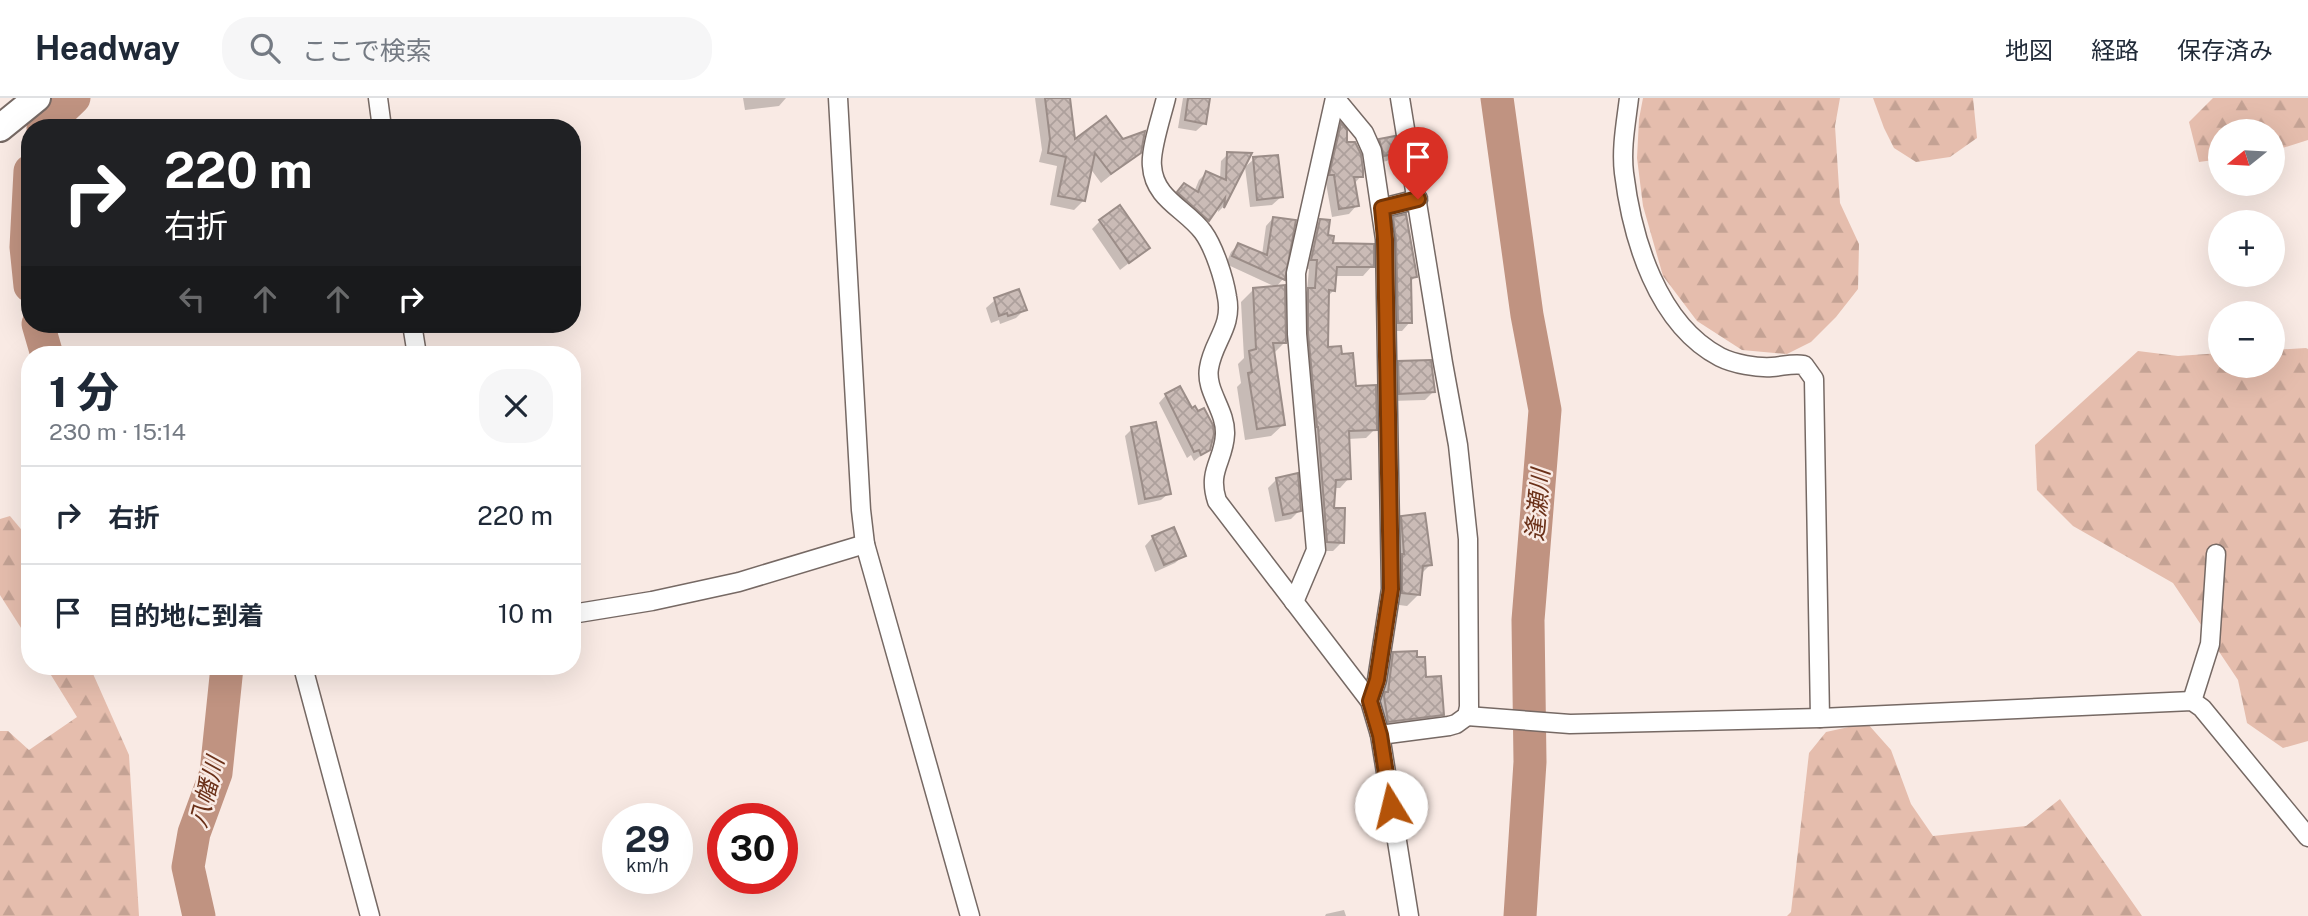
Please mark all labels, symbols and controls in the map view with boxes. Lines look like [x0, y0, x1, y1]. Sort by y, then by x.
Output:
search box [222, 17, 712, 80]
text: Headway [35, 29, 180, 67]
icon: search [246, 29, 284, 67]
text: ここで検索 [302, 35, 432, 66]
text: 地図 [2005, 36, 2053, 64]
text: 経路 [2091, 36, 2139, 64]
text: 保存済み [2177, 36, 2273, 64]
north arrow [2208, 119, 2286, 196]
map controls [2208, 119, 2285, 378]
pin [1388, 127, 1448, 199]
icon: arrive [1399, 138, 1437, 176]
text: 220 m [164, 141, 313, 199]
icon: right [49, 147, 140, 238]
text: 右折 [164, 207, 228, 244]
button: + [2208, 210, 2285, 287]
icon: left [173, 280, 211, 318]
icon: ahead [246, 280, 284, 318]
icon: ahead [319, 280, 357, 318]
icon: right [392, 280, 430, 318]
button: − [2208, 301, 2285, 378]
text: 1 分 [49, 367, 119, 416]
button: close [479, 369, 553, 443]
text: 230 m · 15:14 [49, 418, 186, 445]
water label: 逢瀬川 [1520, 465, 1554, 542]
icon: right [49, 496, 87, 534]
text: 220 m [477, 500, 553, 531]
text: 右折 [108, 502, 160, 533]
icon: arrive [49, 594, 87, 632]
text: 10 m [498, 598, 553, 629]
text: 目的地に到着 [108, 600, 264, 631]
water label: 八幡川 [183, 751, 230, 830]
position arrow [1354, 769, 1428, 843]
speed limit sign: 30 [707, 803, 798, 894]
text: 29 [625, 819, 670, 860]
text: km/h [626, 855, 669, 876]

